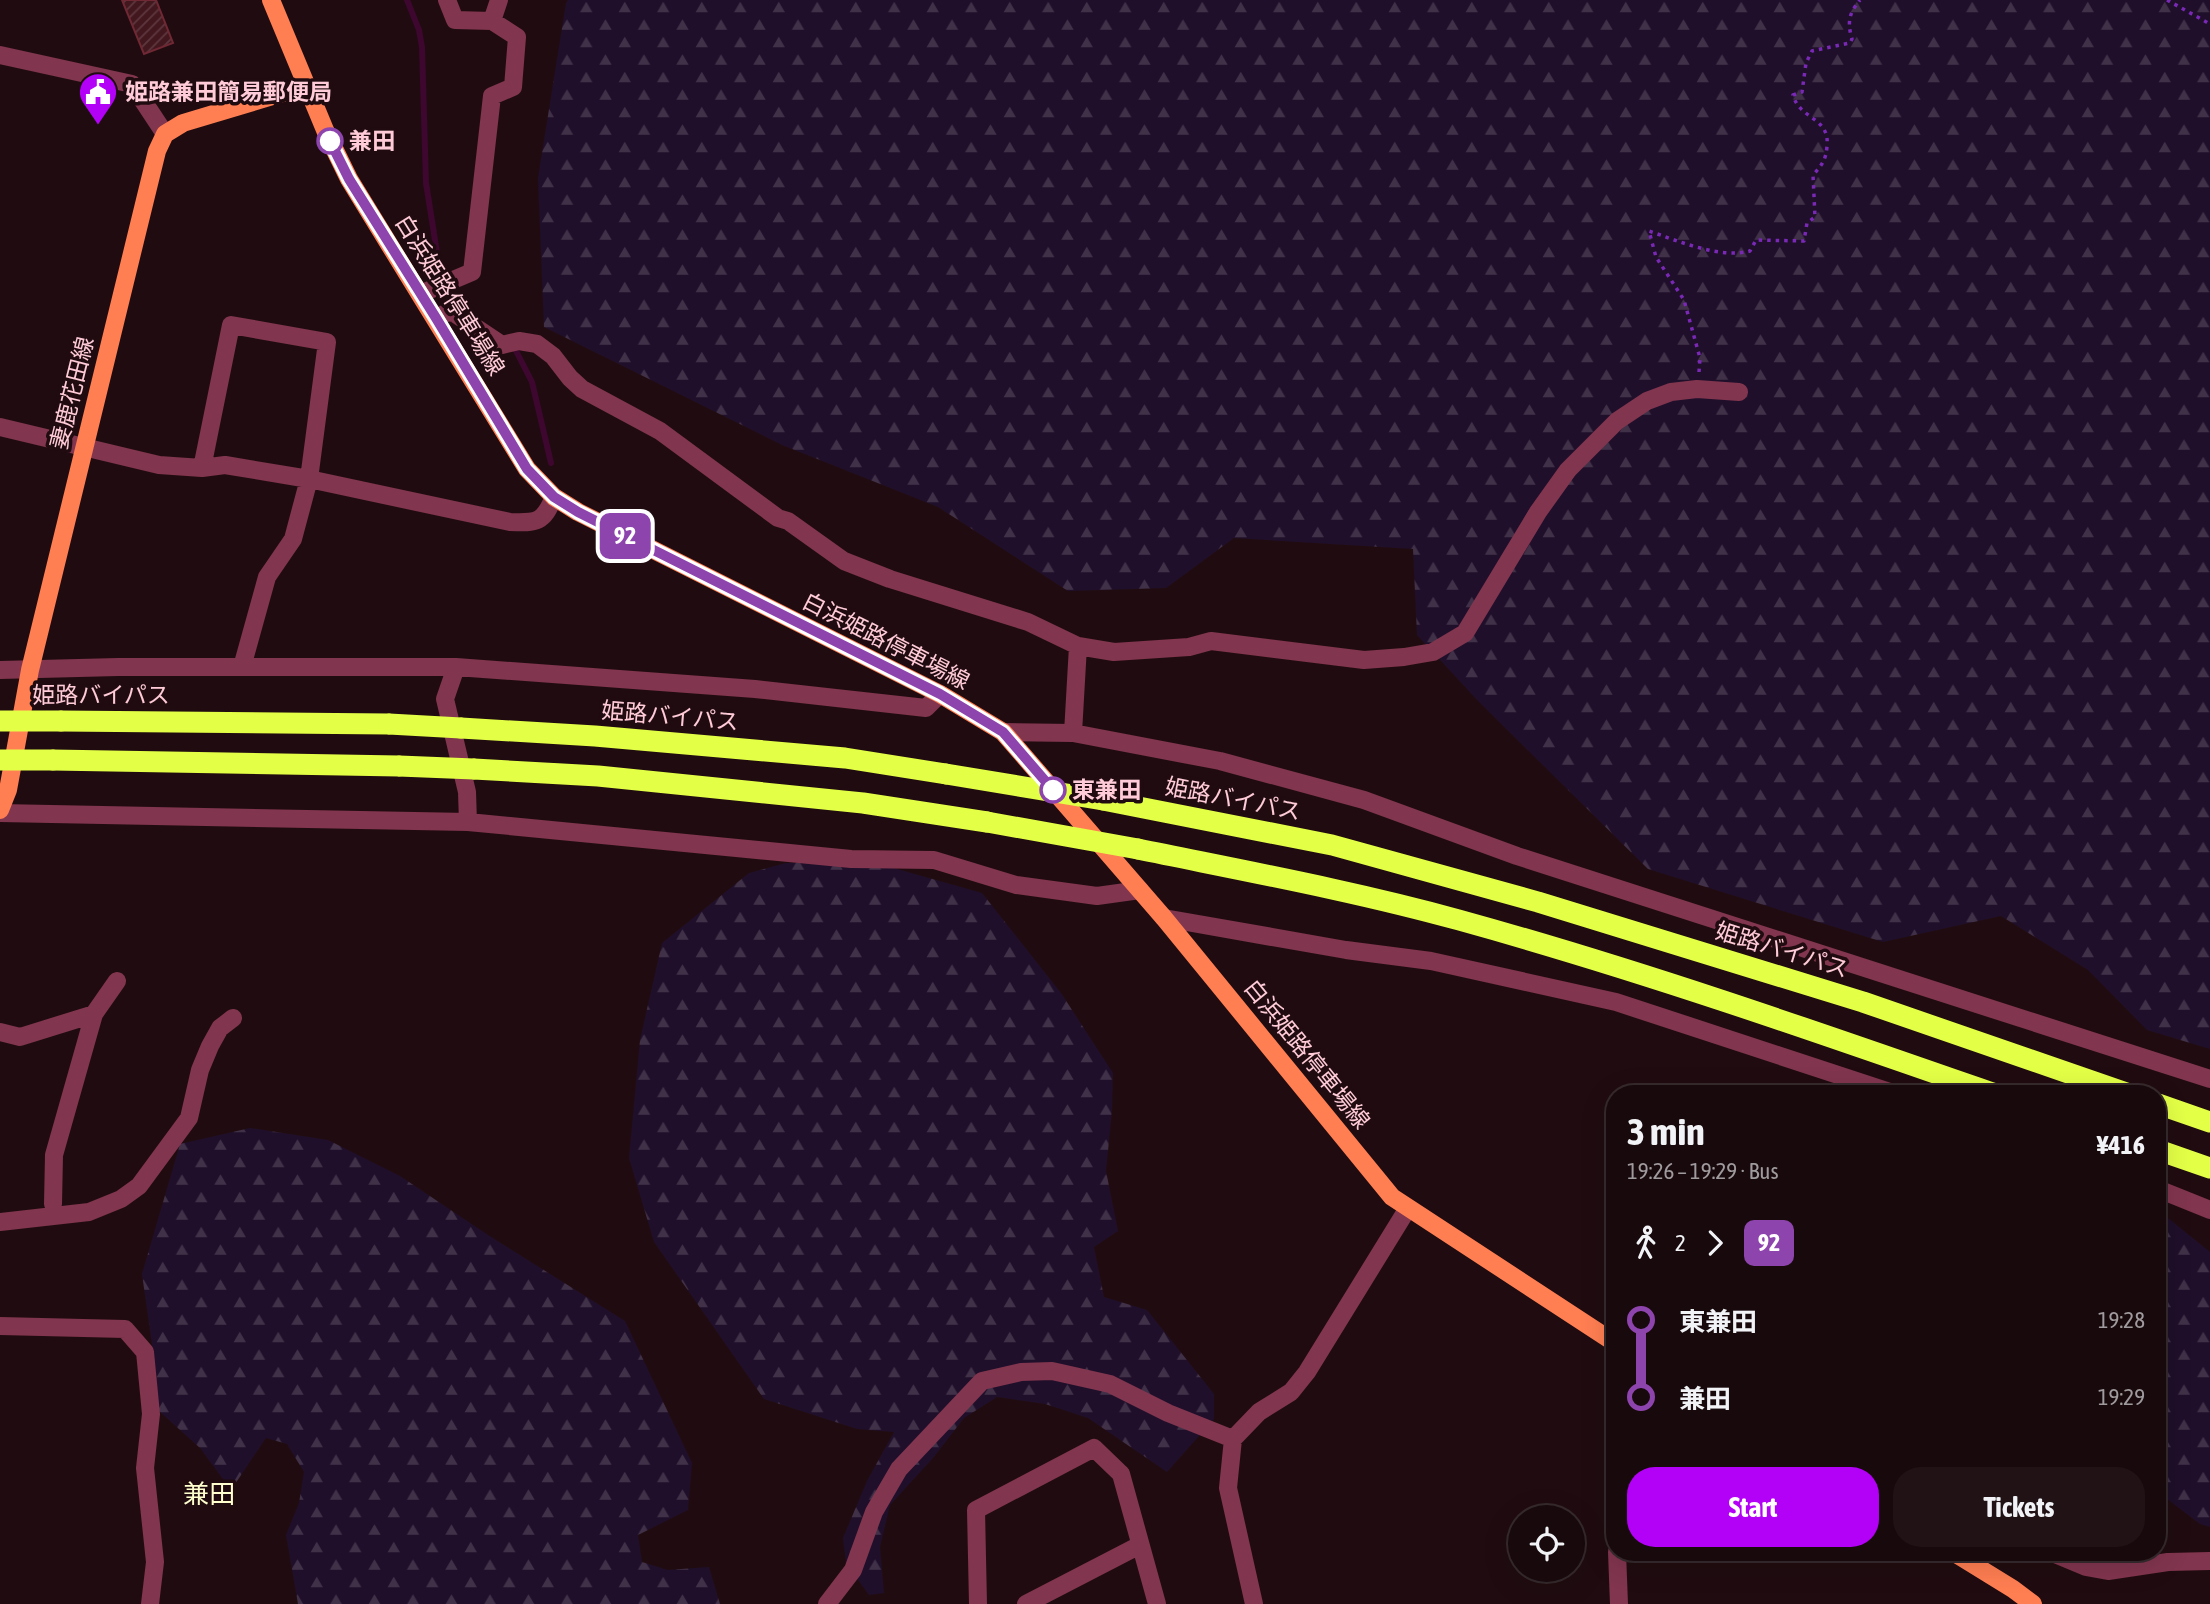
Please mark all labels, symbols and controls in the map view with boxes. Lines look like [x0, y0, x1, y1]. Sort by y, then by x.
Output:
public building icon: 姫路兼田簡易郵便局 [77, 71, 119, 126]
place label: 姫路兼田簡易郵便局 [125, 79, 332, 105]
marker: 兼田 [317, 128, 343, 154]
place label: 兼田 [349, 128, 395, 154]
street label: 白浜姫路停車場線 [390, 210, 510, 380]
street label: 妻鹿花田線 [45, 334, 99, 452]
line badge: 92 [594, 513, 656, 559]
text: 92 [614, 522, 636, 549]
street label: 白浜姫路停車場線 [798, 588, 974, 694]
street label: 姫路バイパス [32, 682, 170, 708]
street label: 姫路バイパス [600, 697, 740, 735]
street label: 姫路バイパス [1163, 773, 1303, 825]
marker: 東兼田 [1040, 777, 1066, 803]
place label: 東兼田 [1072, 777, 1141, 803]
street label: 姫路バイパス [1712, 917, 1852, 983]
street label: 白浜姫路停車場線 [1239, 974, 1375, 1134]
text: 3 min [1627, 1110, 1705, 1153]
text: ¥416 [2097, 1130, 2145, 1160]
text: 19:26 – 19:29 · Bus [1627, 1158, 1779, 1184]
icon: walk [1627, 1224, 1665, 1262]
icon: forward [1696, 1224, 1734, 1262]
text: 92 [1758, 1229, 1780, 1256]
text: 2 [1675, 1230, 1686, 1256]
text: 東兼田 [1679, 1307, 1757, 1337]
text: 19:28 [2098, 1307, 2145, 1333]
text: 兼田 [1679, 1384, 1731, 1414]
text: 19:29 [2098, 1384, 2145, 1410]
button: Start [1627, 1467, 1879, 1547]
button: Tickets [1893, 1467, 2145, 1547]
district label: 兼田 [183, 1479, 235, 1509]
map controls [1508, 1505, 1585, 1582]
button: locate [1508, 1505, 1585, 1582]

